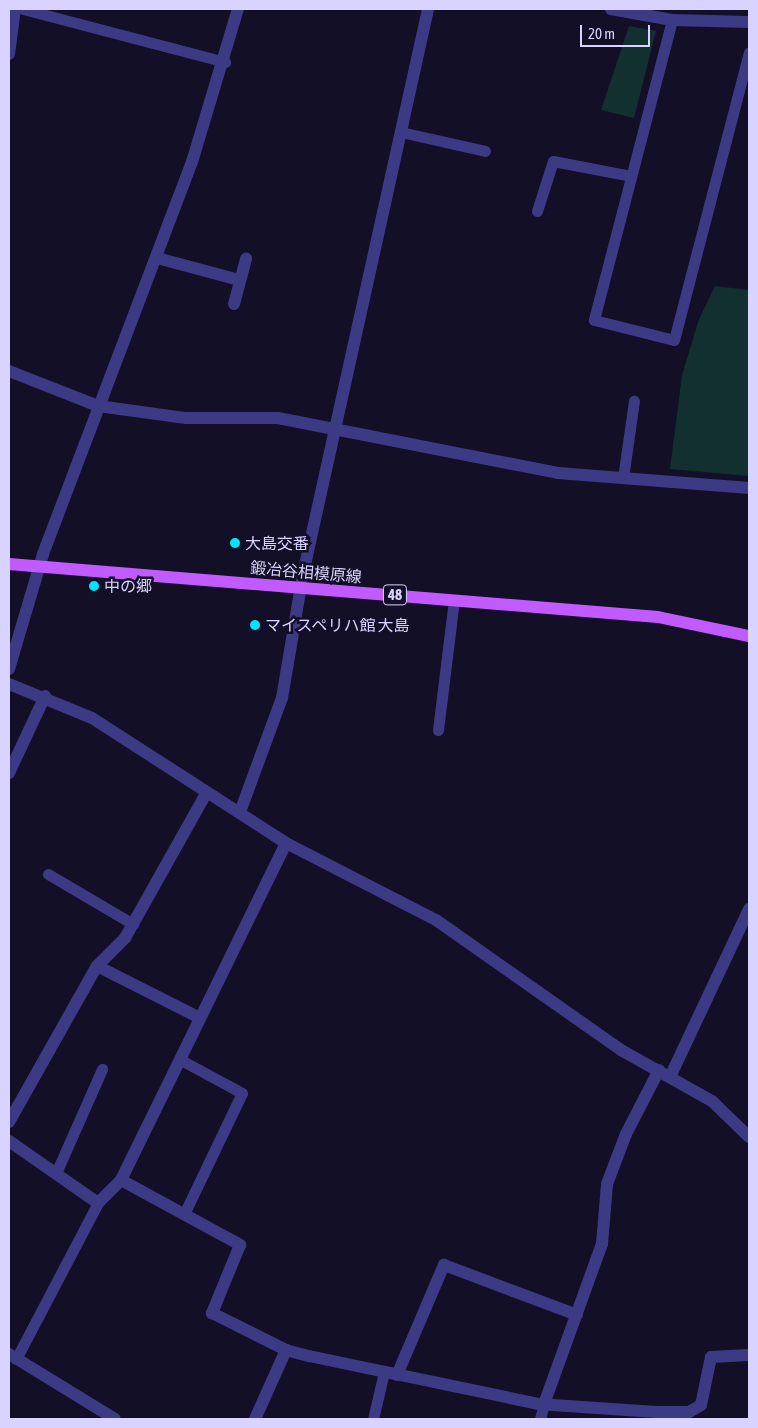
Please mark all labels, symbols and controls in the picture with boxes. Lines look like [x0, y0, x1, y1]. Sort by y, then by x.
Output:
scale bar [583, 15, 653, 47]
text: 20 m [588, 25, 615, 42]
place label: 大島交番 [245, 533, 309, 553]
marker: 大島交番 [229, 537, 241, 549]
street label: 鍛冶谷相模原線 [249, 558, 363, 586]
place label: 中の郷 [104, 576, 152, 596]
marker: 中の郷 [88, 580, 100, 592]
road number: 48 [382, 582, 408, 608]
place label: マイスペリハ館 大島 [265, 615, 411, 635]
marker: マイスペリハ館 大島 [249, 619, 261, 631]

